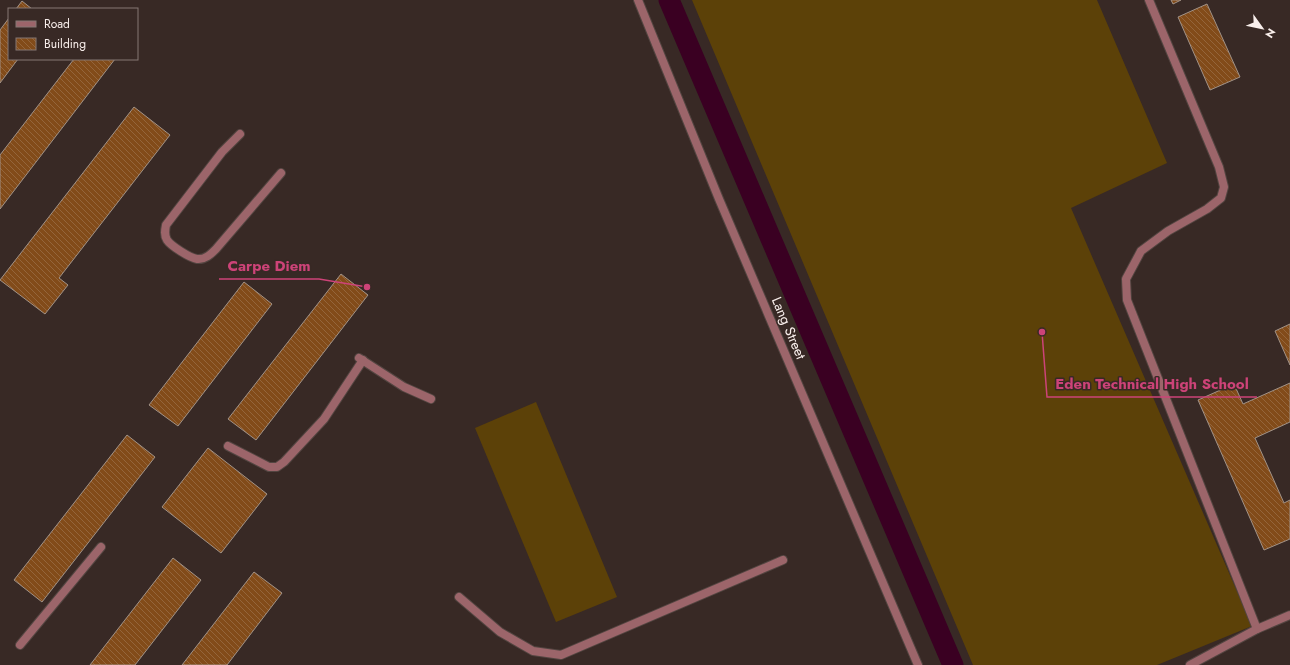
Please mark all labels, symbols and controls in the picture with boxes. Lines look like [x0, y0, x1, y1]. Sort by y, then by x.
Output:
legend [8, 8, 138, 60]
north arrow [1242, 8, 1282, 48]
text: Road [44, 15, 70, 33]
text: N [1261, 25, 1279, 41]
text: Building [44, 35, 86, 53]
callout: Carpe Diem [219, 252, 319, 279]
text: Carpe Diem [227, 255, 311, 277]
street label: Lang Street [767, 294, 811, 363]
callout: Eden Technical High School [1047, 370, 1257, 397]
text: Eden Technical High School [1055, 373, 1249, 395]

